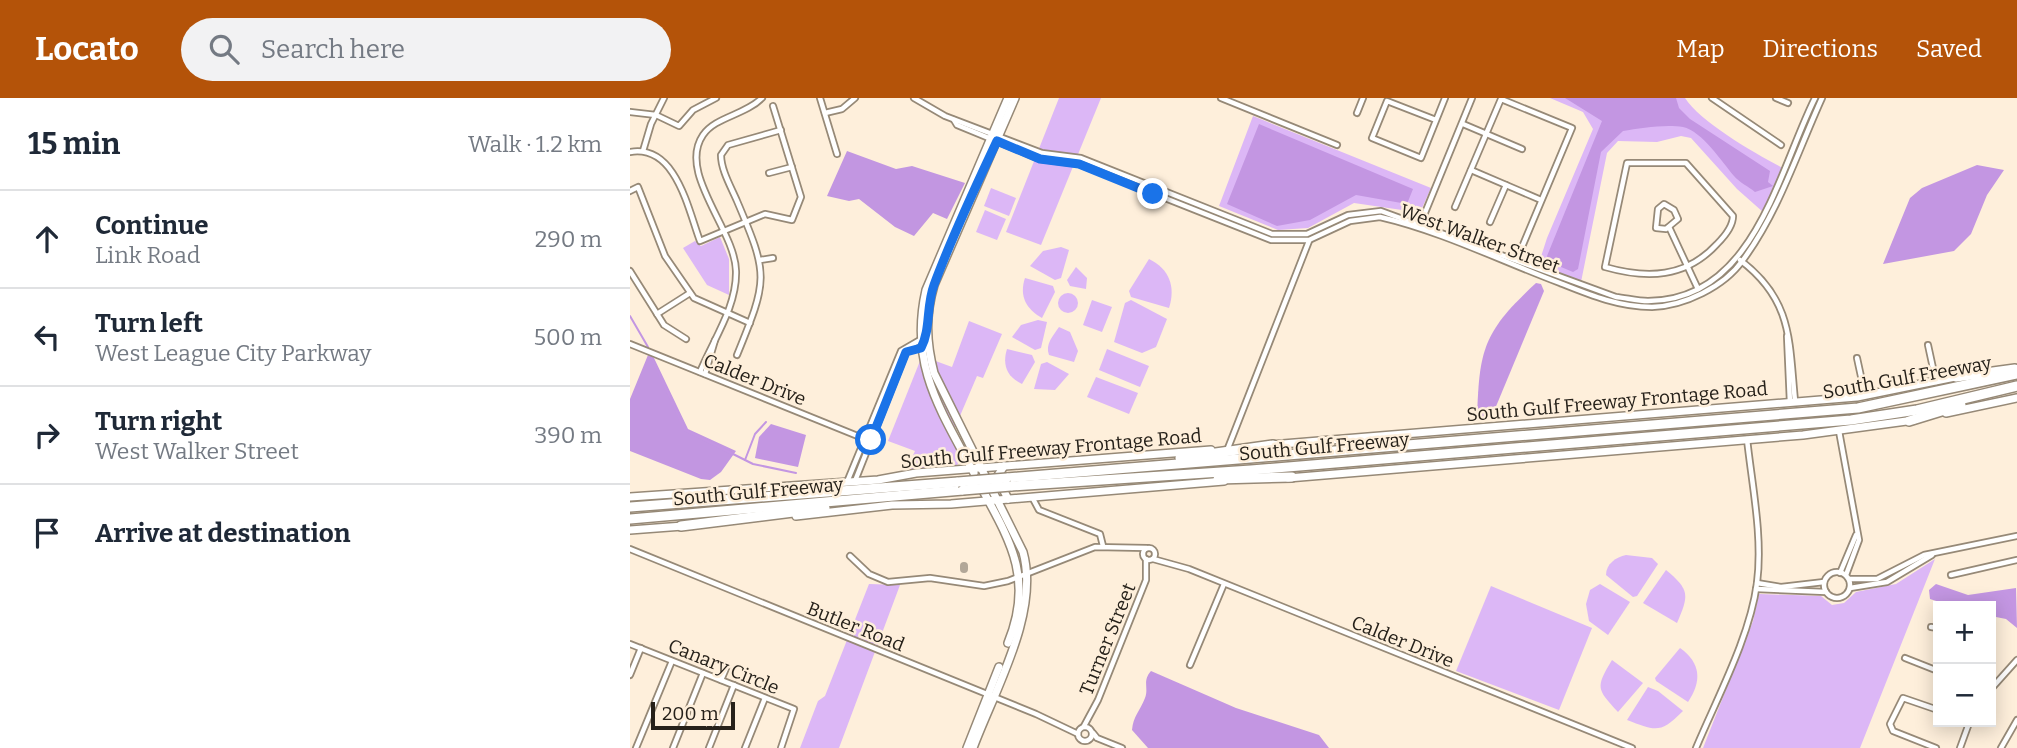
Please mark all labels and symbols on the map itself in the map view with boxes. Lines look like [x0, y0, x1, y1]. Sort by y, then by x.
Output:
route end [1137, 178, 1168, 209]
street label: West Walker Street [1397, 199, 1563, 278]
street label: Calder Drive [700, 348, 809, 410]
street label: South Gulf Freeway [1821, 351, 1994, 404]
street label: South Gulf Freeway Frontage Road [1465, 377, 1769, 426]
route start [855, 424, 886, 455]
street label: South Gulf Freeway Frontage Road [899, 424, 1203, 473]
street label: South Gulf Freeway [1238, 428, 1411, 465]
street label: South Gulf Freeway [672, 473, 845, 510]
street label: Turner Street [1075, 580, 1140, 699]
street label: Butler Road [804, 596, 908, 656]
street label: Calder Drive [1348, 610, 1457, 672]
street label: Canary Circle [665, 634, 783, 699]
scale bar [651, 699, 735, 731]

